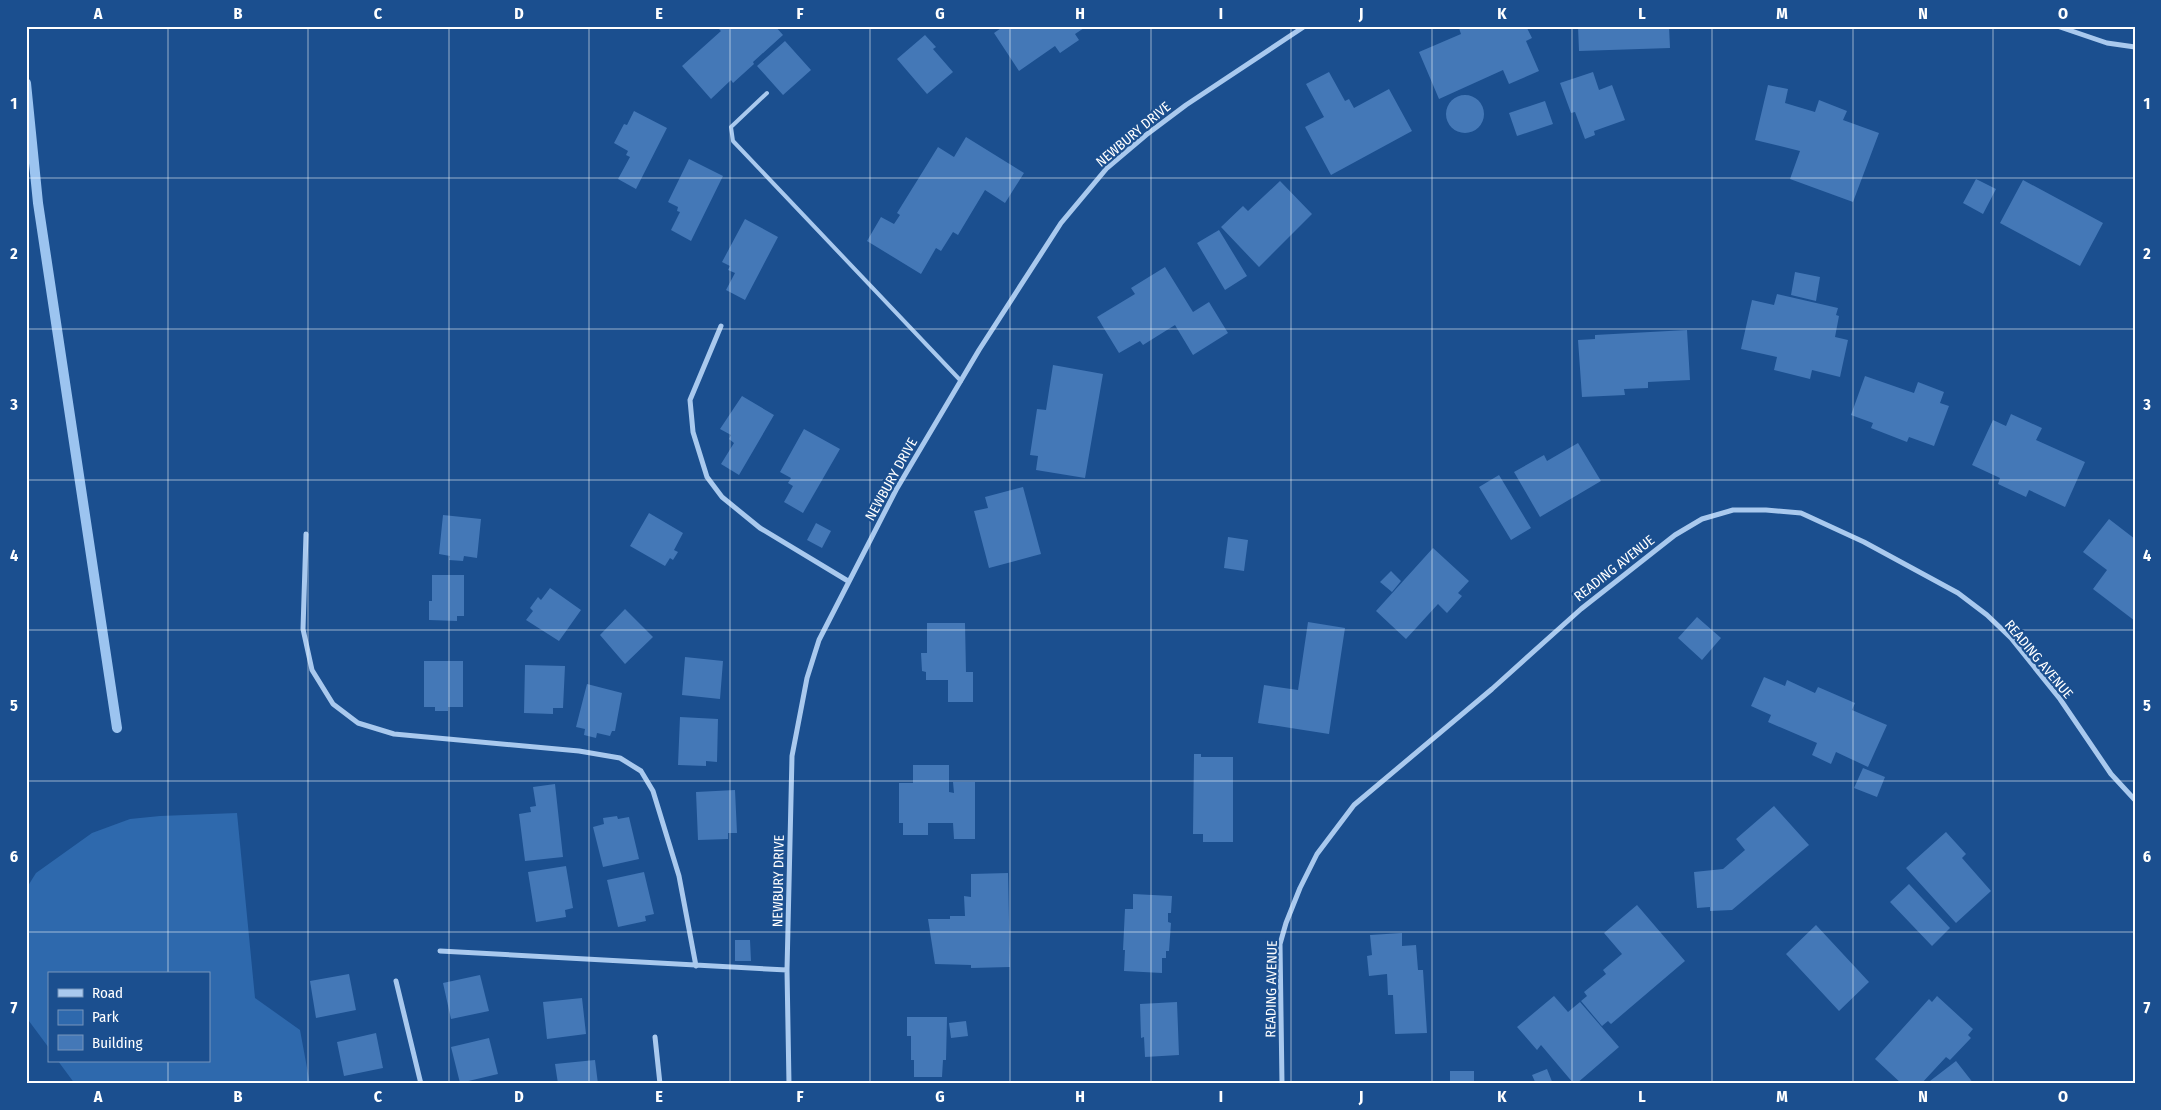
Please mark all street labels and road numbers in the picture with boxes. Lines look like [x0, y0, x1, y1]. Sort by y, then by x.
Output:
street label: NEWBURY DRIVE [1093, 98, 1174, 170]
street label: NEWBURY DRIVE [862, 434, 921, 524]
street label: READING AVENUE [1571, 531, 1658, 605]
street label: READING AVENUE [2001, 617, 2077, 702]
street label: NEWBURY DRIVE [769, 834, 788, 927]
street label: READING AVENUE [1262, 940, 1281, 1038]

